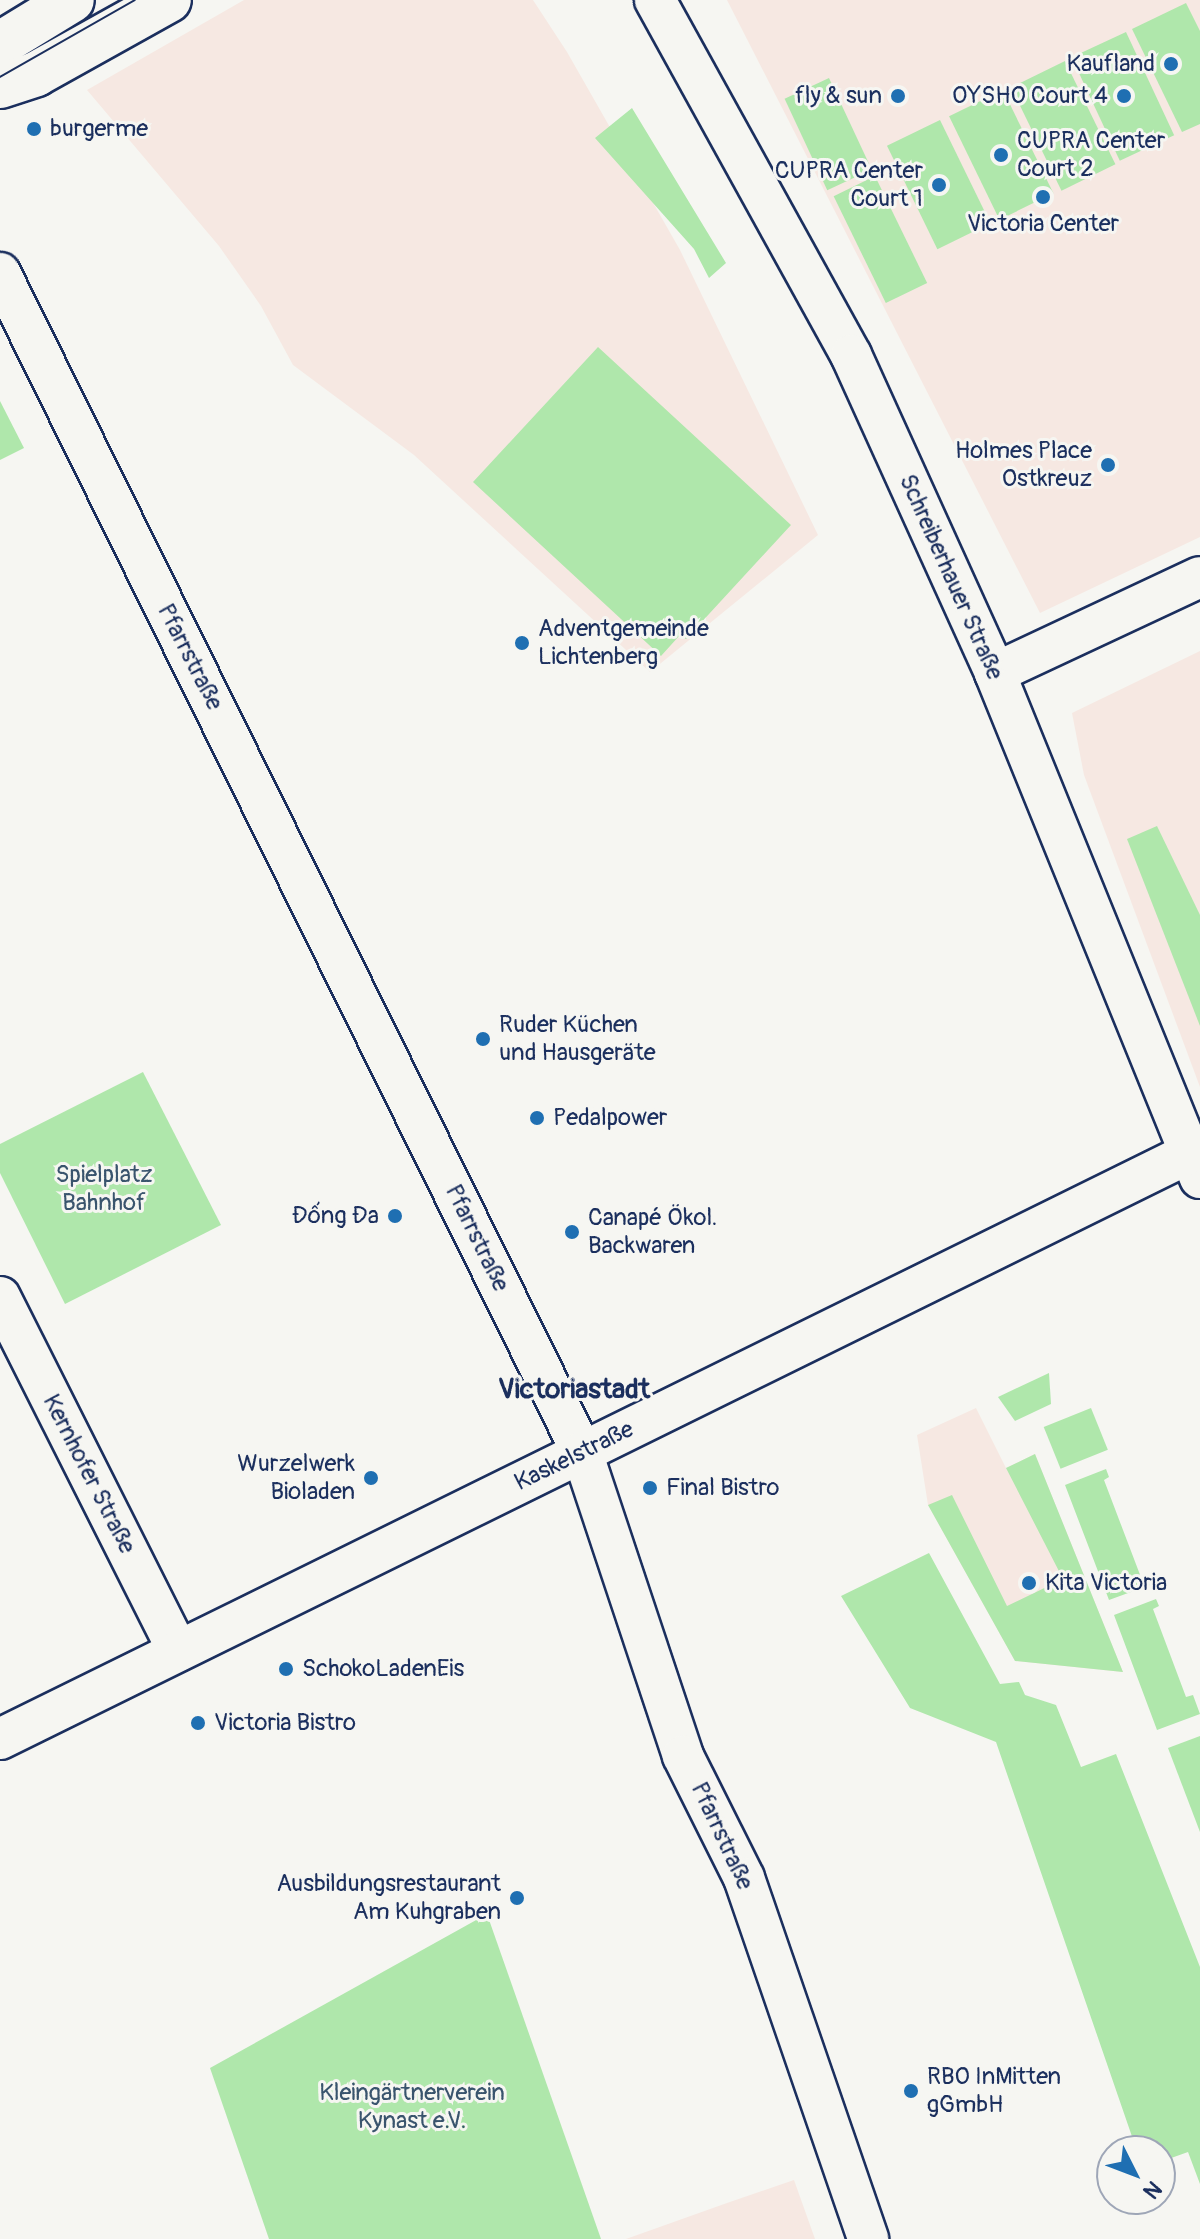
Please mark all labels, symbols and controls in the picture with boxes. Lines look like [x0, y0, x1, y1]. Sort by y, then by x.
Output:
place label: Kaufland [1067, 50, 1155, 78]
marker: Kaufland [1162, 55, 1180, 73]
place label: fly & sun [795, 82, 882, 110]
place label: OYSHO Court 4 [952, 82, 1108, 110]
marker: fly & sun [889, 87, 907, 105]
marker: OYSHO Court 4 [1115, 87, 1133, 105]
place label: burgerme [50, 115, 148, 143]
marker: burgerme [25, 120, 43, 138]
place label: CUPRA Center Court 2 [1017, 127, 1165, 183]
marker: CUPRA Center Court 2 [992, 146, 1010, 164]
place label: CUPRA Center Court 1 [775, 157, 923, 213]
marker: CUPRA Center Court 1 [930, 176, 948, 194]
marker: Victoria Center [1034, 188, 1052, 206]
place label: Victoria Center [967, 210, 1119, 238]
place label: Holmes Place Ostkreuz [955, 437, 1092, 493]
marker: Holmes Place Ostkreuz [1099, 456, 1117, 474]
street label: Schreiberhauer Straße [893, 470, 1009, 684]
street label: Pfarrstraße [151, 599, 229, 715]
place label: Adventgemeinde Lichtenberg [538, 615, 709, 671]
marker: Adventgemeinde Lichtenberg [513, 634, 531, 652]
place label: Ruder Küchen und Hausgeräte [499, 1011, 656, 1067]
marker: Ruder Küchen und Hausgeräte [474, 1030, 492, 1048]
place label: Pedalpower [553, 1104, 667, 1132]
marker: Pedalpower [528, 1109, 546, 1127]
park label: Spielplatz Bahnhof [56, 1161, 152, 1217]
street label: Pfarrstraße [439, 1180, 515, 1296]
place label: Đống Đa [292, 1202, 379, 1230]
place label: Canapé Ökol. Backwaren [588, 1204, 717, 1260]
marker: Đống Đa [386, 1207, 404, 1225]
marker: Canapé Ökol. Backwaren [563, 1223, 581, 1241]
district label: Victoriastadt [498, 1373, 650, 1407]
street label: Kernhofer Straße [36, 1390, 142, 1558]
street label: Kaskelstraße [510, 1415, 638, 1497]
place label: Wurzelwerk Bioladen [237, 1450, 355, 1506]
marker: Wurzelwerk Bioladen [362, 1469, 380, 1487]
place label: Final Bistro [666, 1474, 779, 1502]
marker: Final Bistro [641, 1479, 659, 1497]
place label: Kita Victoria [1045, 1569, 1167, 1597]
marker: Kita Victoria [1020, 1574, 1038, 1592]
place label: SchokoLadenEis [302, 1655, 464, 1683]
marker: SchokoLadenEis [277, 1660, 295, 1678]
place label: Victoria Bistro [214, 1709, 356, 1737]
marker: Victoria Bistro [189, 1714, 207, 1732]
street label: Pfarrstraße [685, 1778, 759, 1894]
place label: Ausbildungsrestaurant Am Kuhgraben [277, 1870, 501, 1926]
marker: Ausbildungsrestaurant Am Kuhgraben [508, 1889, 526, 1907]
place label: RBO InMitten gGmbH [927, 2063, 1061, 2119]
park label: Kleingärtnerverein Kynast e.V. [319, 2079, 505, 2135]
marker: RBO InMitten gGmbH [902, 2082, 920, 2100]
north arrow [1096, 2135, 1176, 2215]
text: N [1137, 2175, 1168, 2205]

